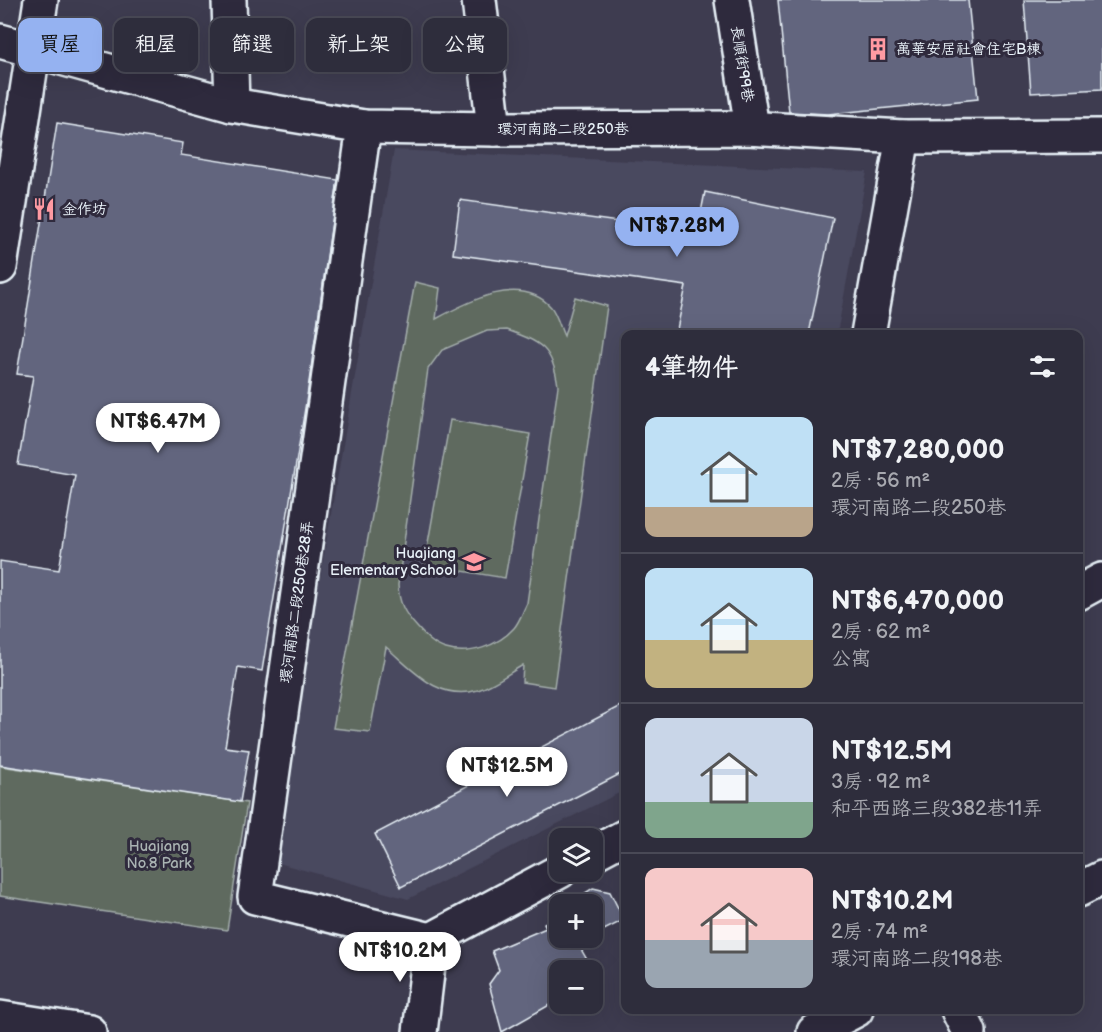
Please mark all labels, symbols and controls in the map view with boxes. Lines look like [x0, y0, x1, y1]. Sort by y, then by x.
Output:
chip: 買屋 [18, 18, 102, 72]
chip: 租屋 [114, 18, 198, 72]
chip: 篩選 [210, 18, 294, 72]
chip: 新上架 [306, 18, 411, 72]
chip: 公寓 [423, 18, 507, 72]
street label: 長順街99巷 [727, 24, 757, 104]
building icon: 萬華安居社會住宅B棟 [865, 36, 891, 62]
place label: 萬華安居社會住宅B棟 [896, 40, 1041, 59]
street label: 環河南路二段250巷 [497, 120, 629, 139]
restaurant icon: 金作坊 [31, 196, 57, 222]
place label: 金作坊 [62, 200, 107, 219]
pin: NT$7.28M [615, 207, 739, 258]
text: NT$7.28M [629, 214, 725, 238]
icon: filters [1026, 350, 1059, 383]
text: 4筆物件 [645, 353, 738, 384]
pin: NT$6.47M [96, 403, 220, 454]
text: NT$6.47M [110, 410, 206, 434]
text: NT$7,280,000 [831, 435, 1004, 466]
icon: home [693, 441, 765, 513]
text: 2房 · 56 m² [831, 469, 930, 493]
text: 環河南路二段250巷 [831, 496, 1006, 520]
street label: 環河南路二段250巷28弄 [276, 520, 318, 684]
place label: Huajiang Elementary School [330, 544, 456, 580]
school or university icon: Huajiang Elementary School [461, 549, 487, 575]
text: NT$6,470,000 [831, 586, 1004, 617]
icon: home [693, 592, 765, 664]
text: 2房 · 62 m² [831, 620, 930, 644]
text: 公寓 [831, 647, 871, 671]
text: NT$12.5M [831, 736, 952, 767]
icon: home [693, 742, 765, 814]
pin: NT$12.5M [445, 747, 569, 798]
text: NT$12.5M [460, 754, 554, 778]
text: 3房 · 92 m² [831, 770, 930, 794]
text: 和平西路三段382巷11弄 [831, 797, 1042, 821]
map controls [549, 828, 603, 1014]
button: layers [549, 828, 603, 882]
park label: Huajiang No.8 Park [126, 837, 192, 873]
text: NT$10.2M [831, 886, 953, 917]
icon: home [693, 892, 765, 964]
button: + [549, 894, 603, 948]
text: 2房 · 74 m² [831, 920, 928, 944]
pin: NT$10.2M [338, 932, 462, 983]
text: NT$10.2M [353, 939, 447, 963]
text: 環河南路二段198巷 [831, 947, 1002, 971]
button: − [549, 960, 603, 1014]

